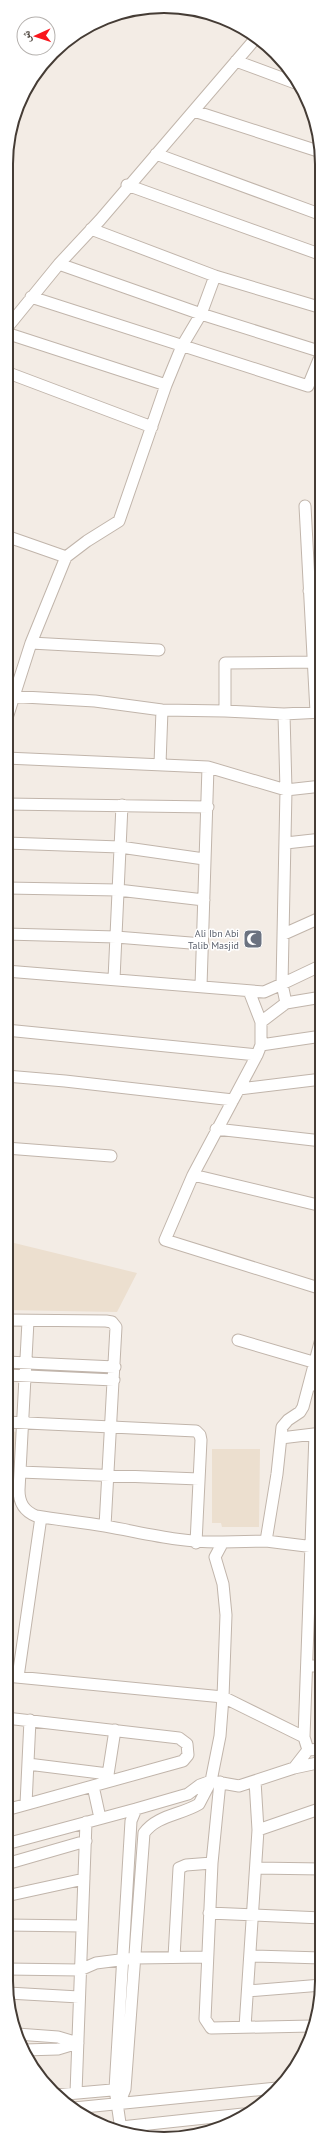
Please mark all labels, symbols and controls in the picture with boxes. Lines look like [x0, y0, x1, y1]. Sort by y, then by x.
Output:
north arrow [16, 16, 56, 56]
text: ش [19, 30, 34, 43]
place label: Ali Ibn Abi Talib Masjid [188, 927, 239, 952]
mosque icon: Ali Ibn Abi Talib Masjid [242, 928, 264, 950]

